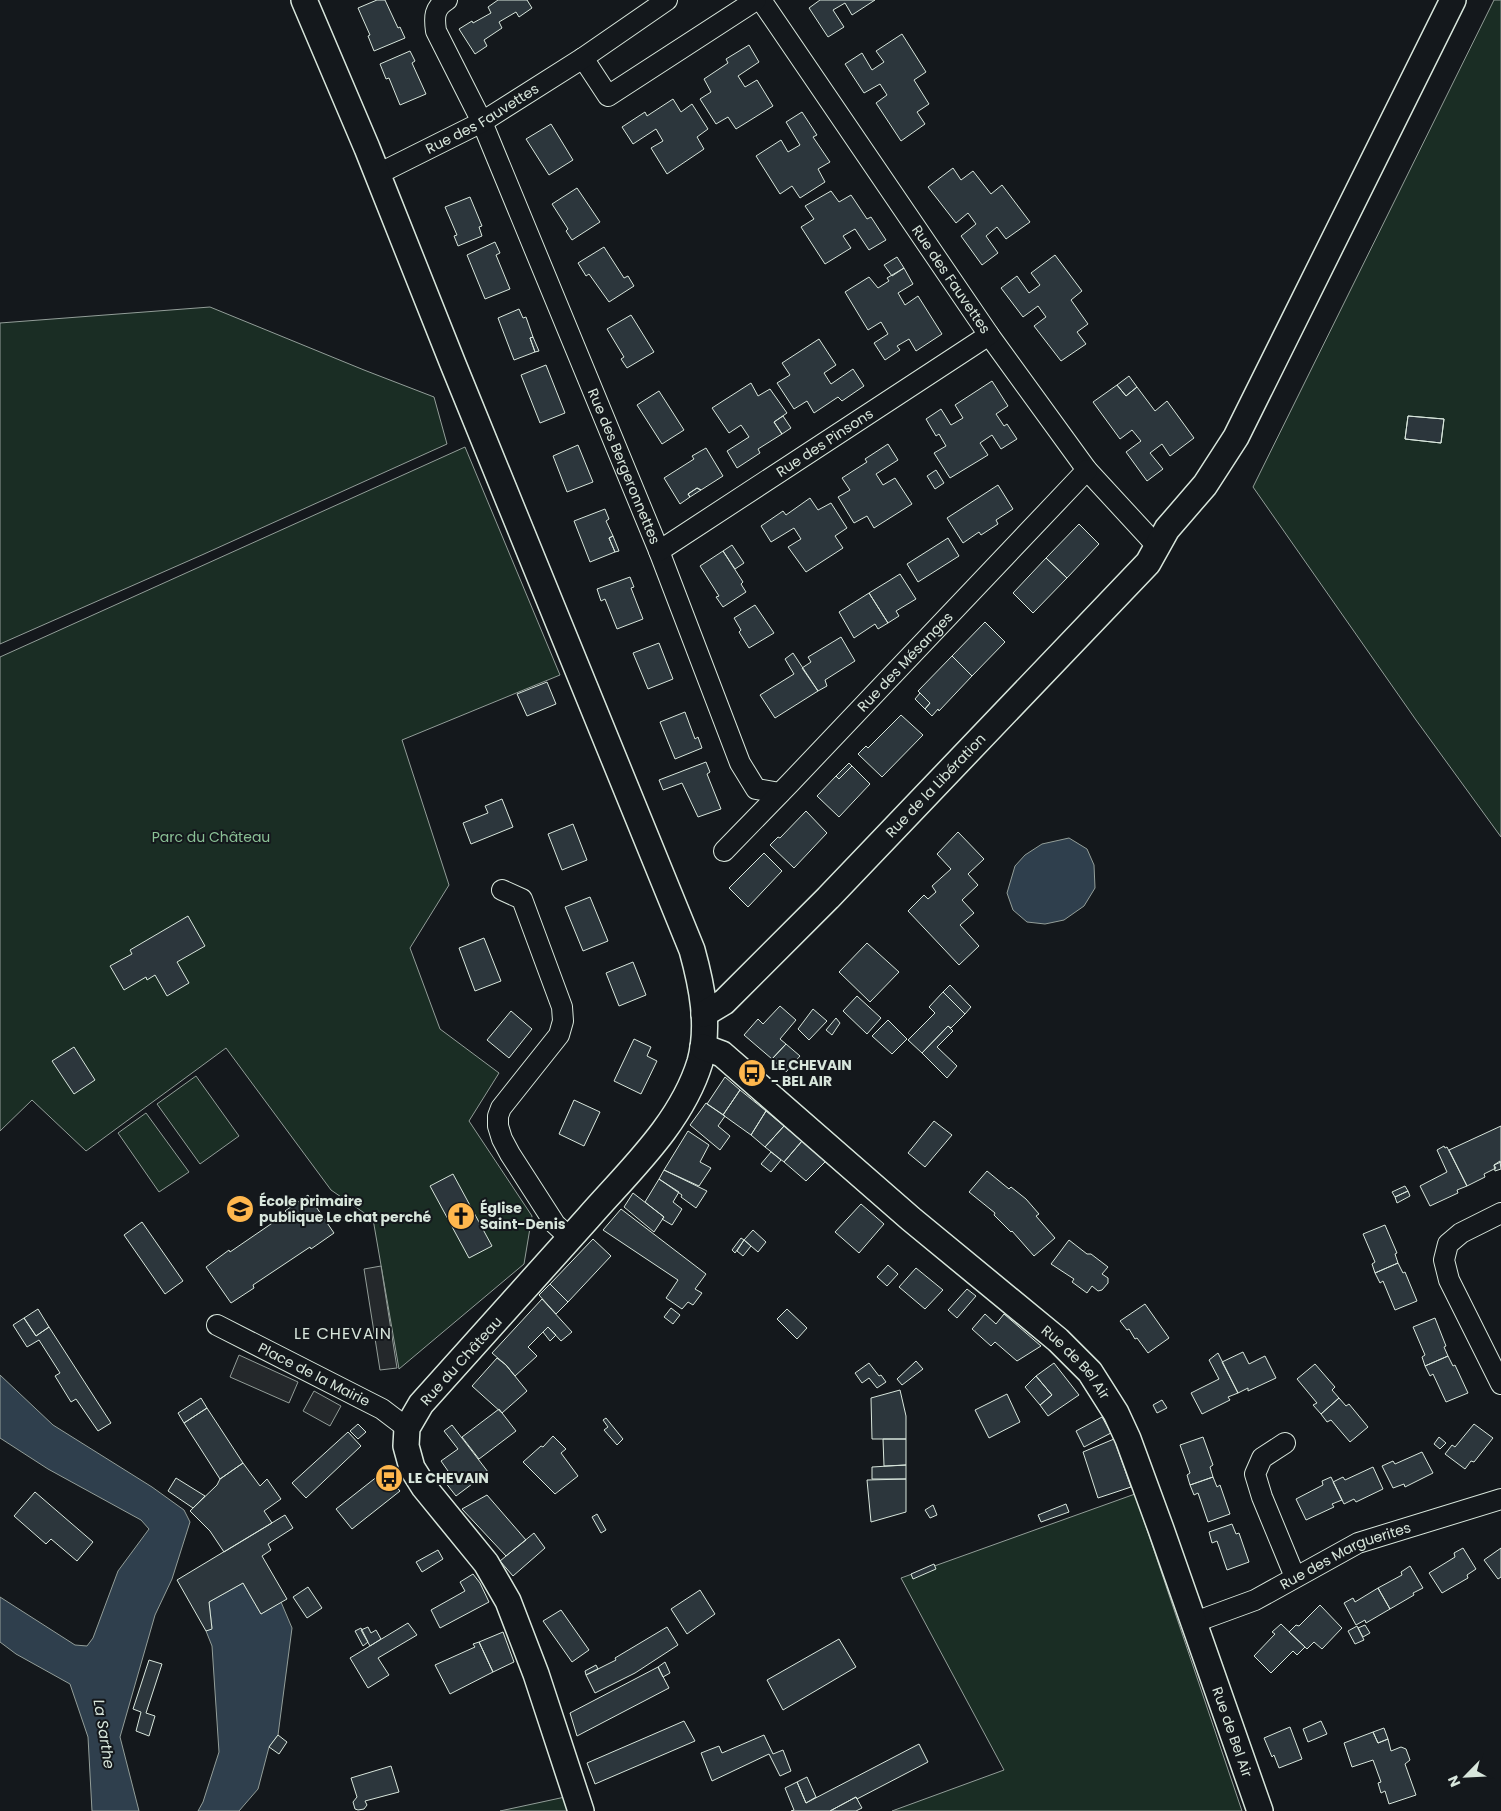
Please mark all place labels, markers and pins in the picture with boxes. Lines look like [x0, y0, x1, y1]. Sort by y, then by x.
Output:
place label: LE CHEVAIN - BEL AIR [771, 1055, 852, 1091]
bus stop icon: LE CHEVAIN - BEL AIR [737, 1058, 767, 1088]
place label: École primaire publique Le chat perché [259, 1191, 432, 1227]
school or university icon: École primaire publique Le chat perché [225, 1194, 255, 1224]
place label: Église Saint-Denis [480, 1198, 566, 1234]
church icon: Église Saint-Denis [446, 1201, 476, 1231]
bus stop icon: LE CHEVAIN [374, 1463, 404, 1493]
place label: LE CHEVAIN [408, 1468, 489, 1488]

